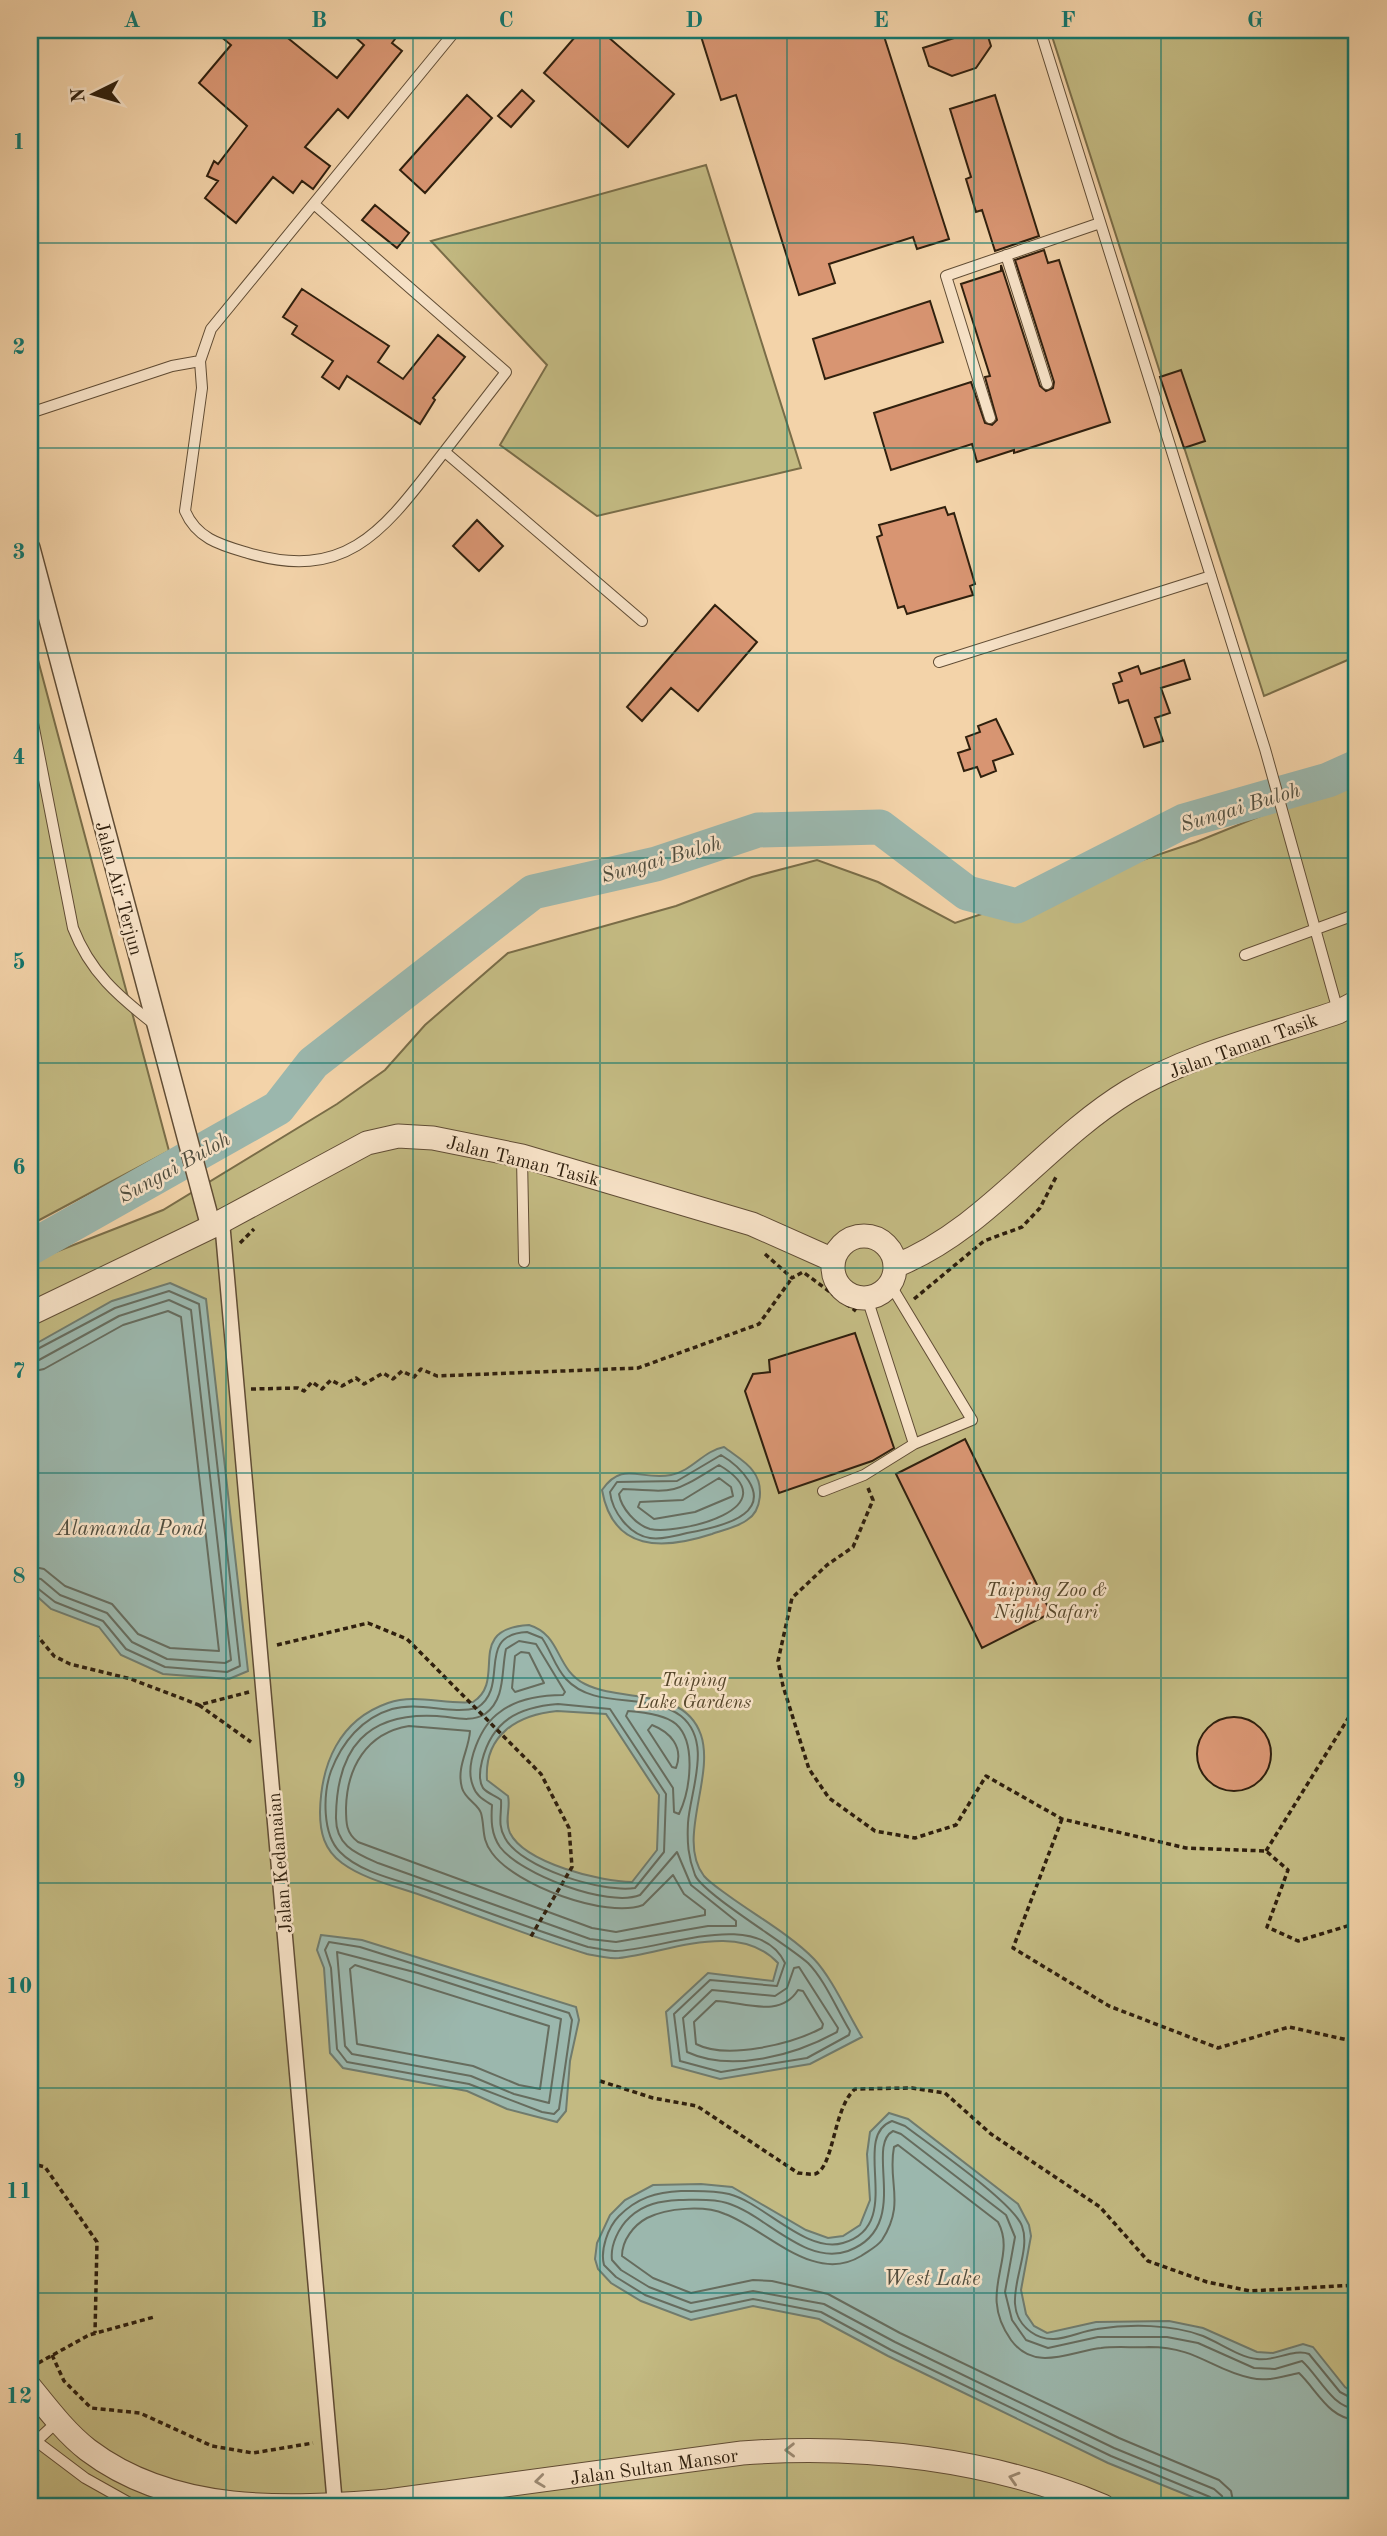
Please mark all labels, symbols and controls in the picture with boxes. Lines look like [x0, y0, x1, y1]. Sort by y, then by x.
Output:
text: A [123, 9, 141, 32]
text: B [311, 9, 327, 32]
text: C [498, 9, 514, 32]
text: D [685, 9, 703, 32]
text: E [873, 9, 889, 32]
text: F [1060, 9, 1076, 32]
text: G [1247, 9, 1263, 32]
north arrow [60, 60, 130, 130]
text: N [69, 87, 90, 103]
text: 1 [12, 131, 26, 154]
text: 2 [12, 336, 26, 359]
text: 3 [12, 541, 26, 564]
text: 4 [12, 746, 26, 769]
water label: Sungai Buloh [1178, 780, 1303, 837]
street label: Jalan Air Terjun [91, 820, 145, 958]
water label: Sungai Buloh [599, 833, 724, 888]
text: 5 [12, 951, 26, 974]
street label: Jalan Taman Tasik [1167, 1012, 1321, 1083]
water label: Sungai Buloh [115, 1129, 234, 1208]
street label: Jalan Taman Tasik [444, 1134, 601, 1191]
text: 6 [12, 1156, 26, 1179]
text: 7 [12, 1360, 26, 1383]
water label: Alamanda Pond [55, 1519, 205, 1540]
text: 8 [12, 1565, 26, 1588]
park label: Taiping Zoo & Night Safari [986, 1582, 1107, 1623]
park label: Taiping Lake Gardens [636, 1672, 751, 1713]
text: 9 [12, 1770, 26, 1793]
street label: Jalan Kedamaian [266, 1792, 297, 1934]
text: 10 [6, 1975, 32, 1998]
text: 11 [6, 2180, 32, 2203]
water label: West Lake [883, 2269, 981, 2290]
text: 12 [6, 2385, 32, 2408]
one-way arrow [784, 2443, 795, 2458]
street label: Jalan Sultan Mansor [569, 2447, 740, 2490]
one-way arrow [1009, 2472, 1021, 2486]
one-way arrow [534, 2474, 545, 2489]

